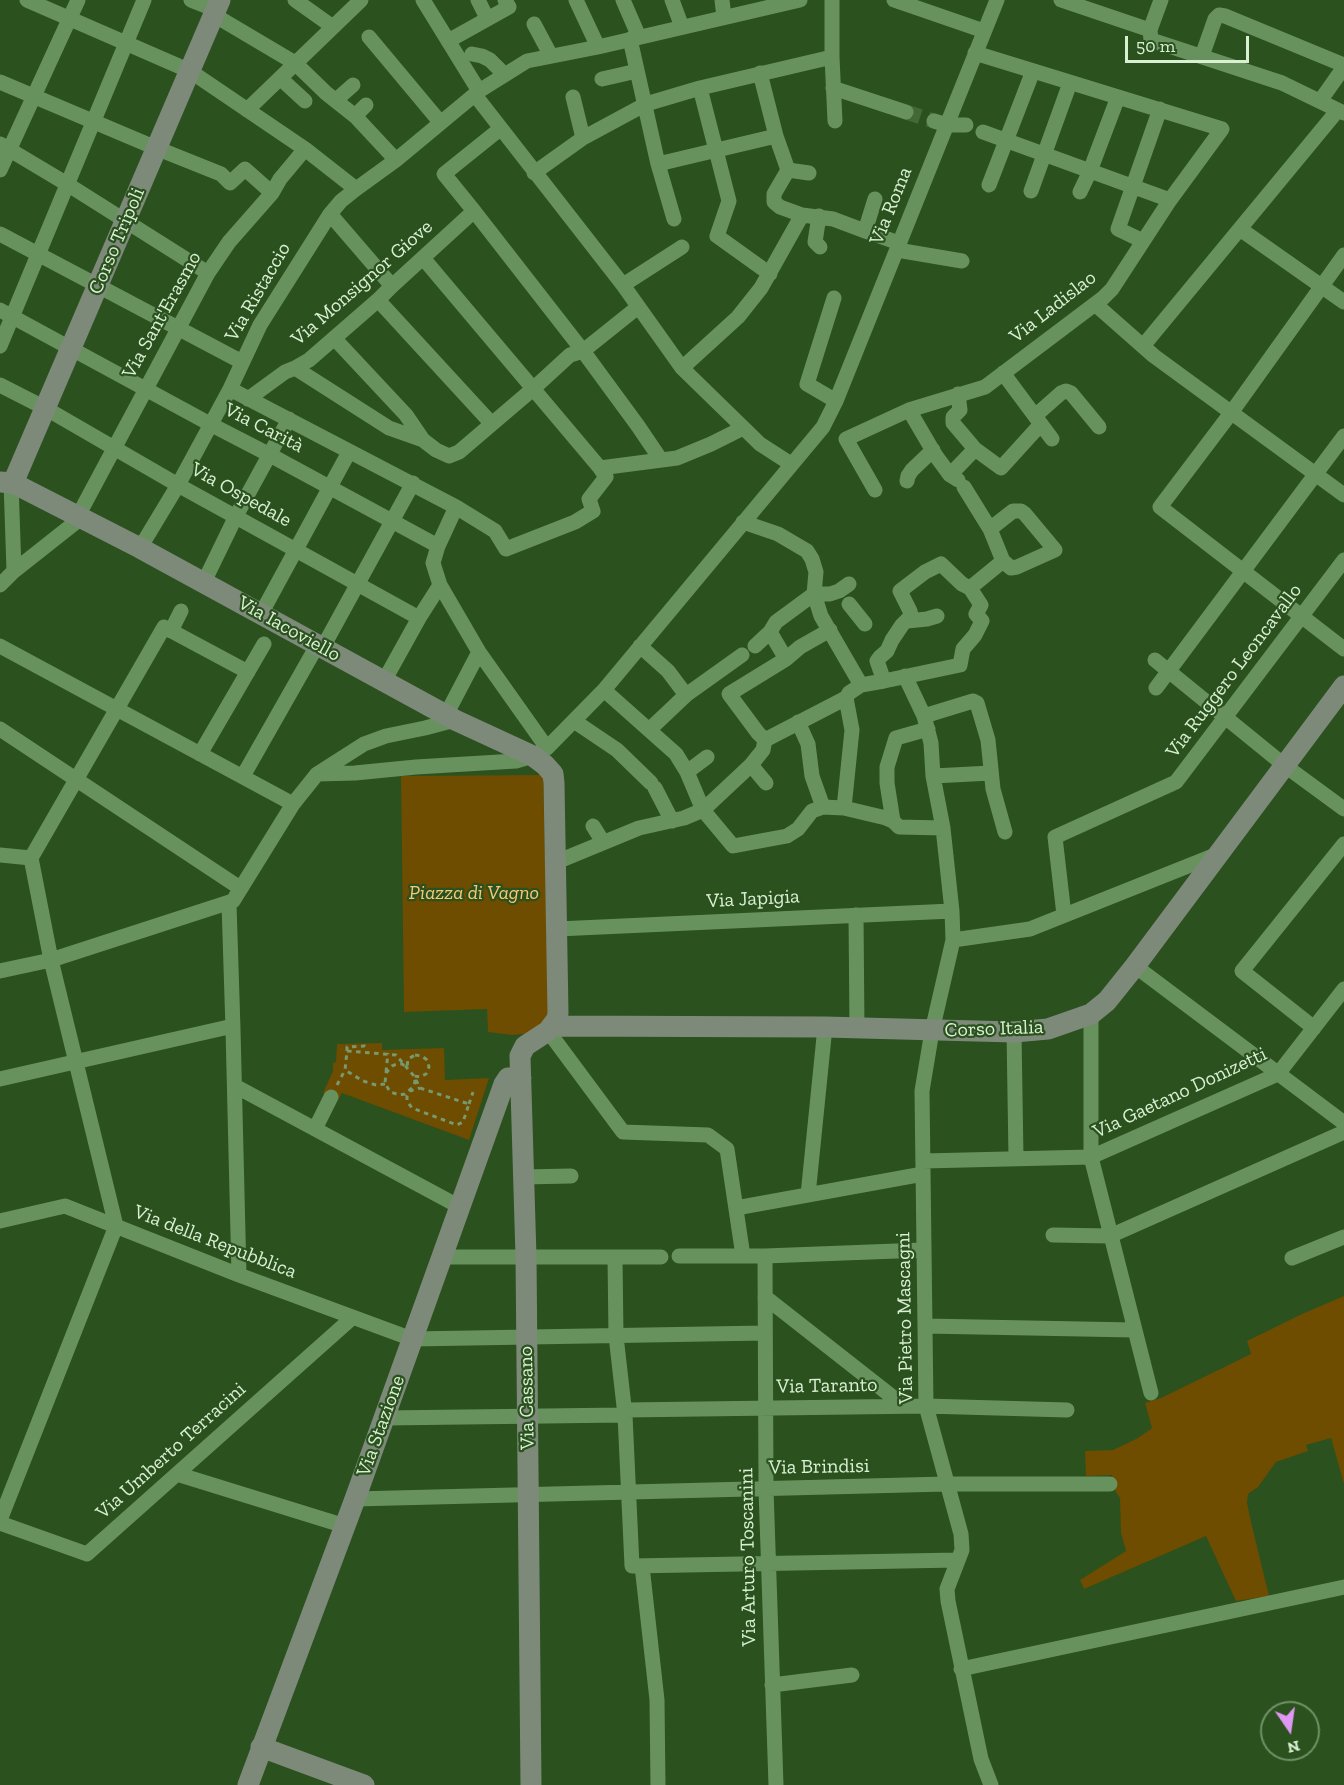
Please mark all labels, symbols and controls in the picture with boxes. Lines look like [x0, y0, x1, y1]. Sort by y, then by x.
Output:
scale bar [1128, 24, 1252, 62]
text: 50 m [1136, 35, 1175, 57]
street label: Via Roma [865, 164, 917, 248]
street label: Corso Tripoli [84, 184, 150, 298]
street label: Via Monsignor Giove [286, 215, 438, 351]
street label: Via Ristaccio [220, 238, 296, 346]
street label: Via Sant'Erasmo [117, 247, 207, 383]
street label: Via Ladislao [1005, 266, 1101, 348]
street label: Via Carità [220, 398, 308, 458]
street label: Via Ospedale [186, 457, 296, 533]
street label: Via Ruggero Leoncavallo [1161, 579, 1307, 763]
street label: Via Iacoviello [234, 591, 344, 667]
park label: Piazza di Vagno [409, 881, 539, 905]
street label: Via Japigia [706, 885, 800, 913]
street label: Corso Italia [944, 1015, 1044, 1043]
street label: Via Gaetano Donizetti [1089, 1042, 1271, 1144]
street label: Via della Repubblica [130, 1200, 300, 1284]
street label: Via Pietro Mascagni [891, 1232, 919, 1404]
street label: Via Cassano [514, 1346, 540, 1450]
street label: Via Stazione [352, 1372, 410, 1480]
street label: Via Taranto [776, 1373, 878, 1399]
street label: Via Umberto Terracini [91, 1377, 251, 1525]
street label: Via Brindisi [768, 1454, 870, 1480]
street label: Via Arturo Toscanini [734, 1467, 762, 1647]
north arrow [1260, 1701, 1320, 1761]
text: N [1286, 1736, 1302, 1758]

